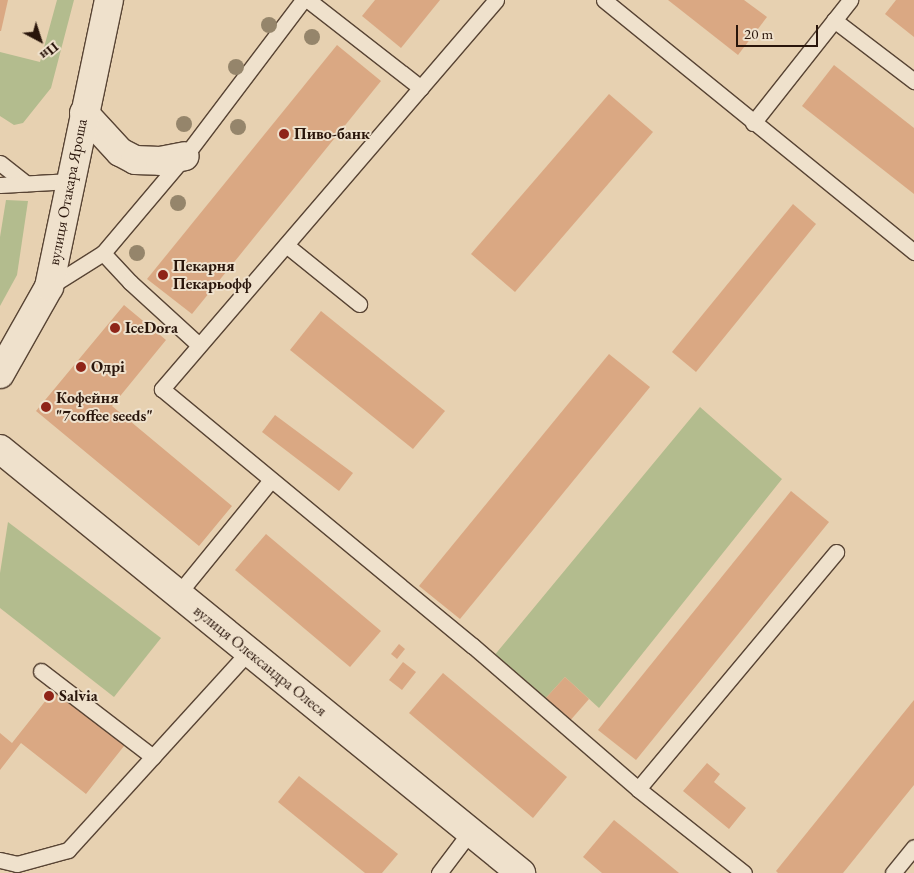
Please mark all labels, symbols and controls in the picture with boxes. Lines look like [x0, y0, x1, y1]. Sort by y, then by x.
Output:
north arrow [15, 15, 65, 65]
scale bar [739, 15, 822, 47]
text: 20 m [744, 24, 773, 43]
text: Пн [37, 38, 63, 65]
street label: вулиця Отакара Яроша [44, 117, 92, 267]
place label: Пиво-банк [294, 124, 370, 144]
marker: Пиво-банк [278, 128, 290, 140]
place label: Пекарня Пекарьофф [173, 256, 252, 294]
marker: Пекарня Пекарьофф [157, 269, 169, 281]
place label: IceDora [125, 318, 178, 338]
marker: IceDora [109, 322, 121, 334]
place label: Одрі [91, 357, 125, 377]
marker: Одрі [75, 361, 87, 373]
place label: Кофейня "7coffee seeds" [56, 388, 153, 426]
marker: Кофейня "7coffee seeds" [40, 401, 52, 413]
street label: вулиця Олександра Олеся [190, 601, 330, 721]
place label: Salvia [59, 686, 98, 706]
marker: Salvia [43, 690, 55, 702]

